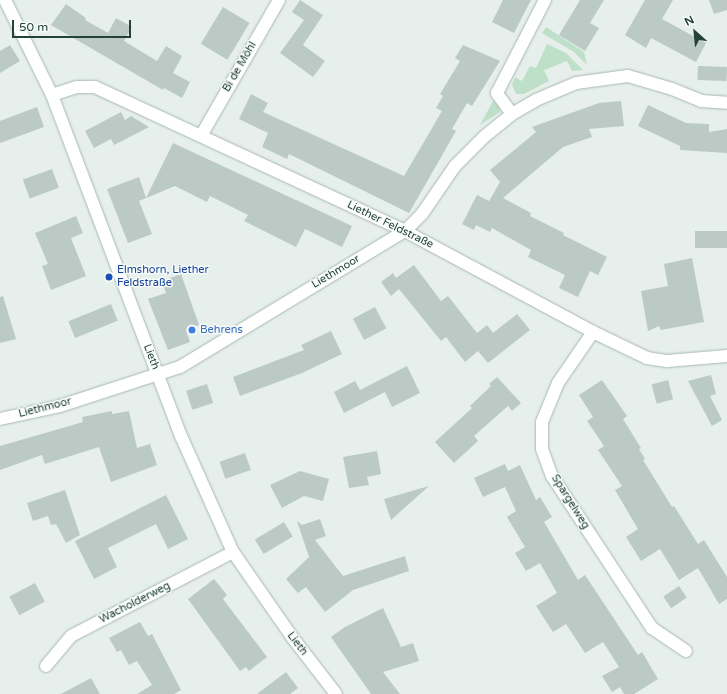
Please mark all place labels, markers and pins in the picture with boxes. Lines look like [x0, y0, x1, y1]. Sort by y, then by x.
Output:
place label: Elmshorn, Liether Feldstraße [117, 264, 209, 290]
marker: Elmshorn, Liether Feldstraße [104, 272, 114, 282]
place label: Behrens [200, 323, 243, 337]
marker: Behrens [187, 325, 197, 335]

